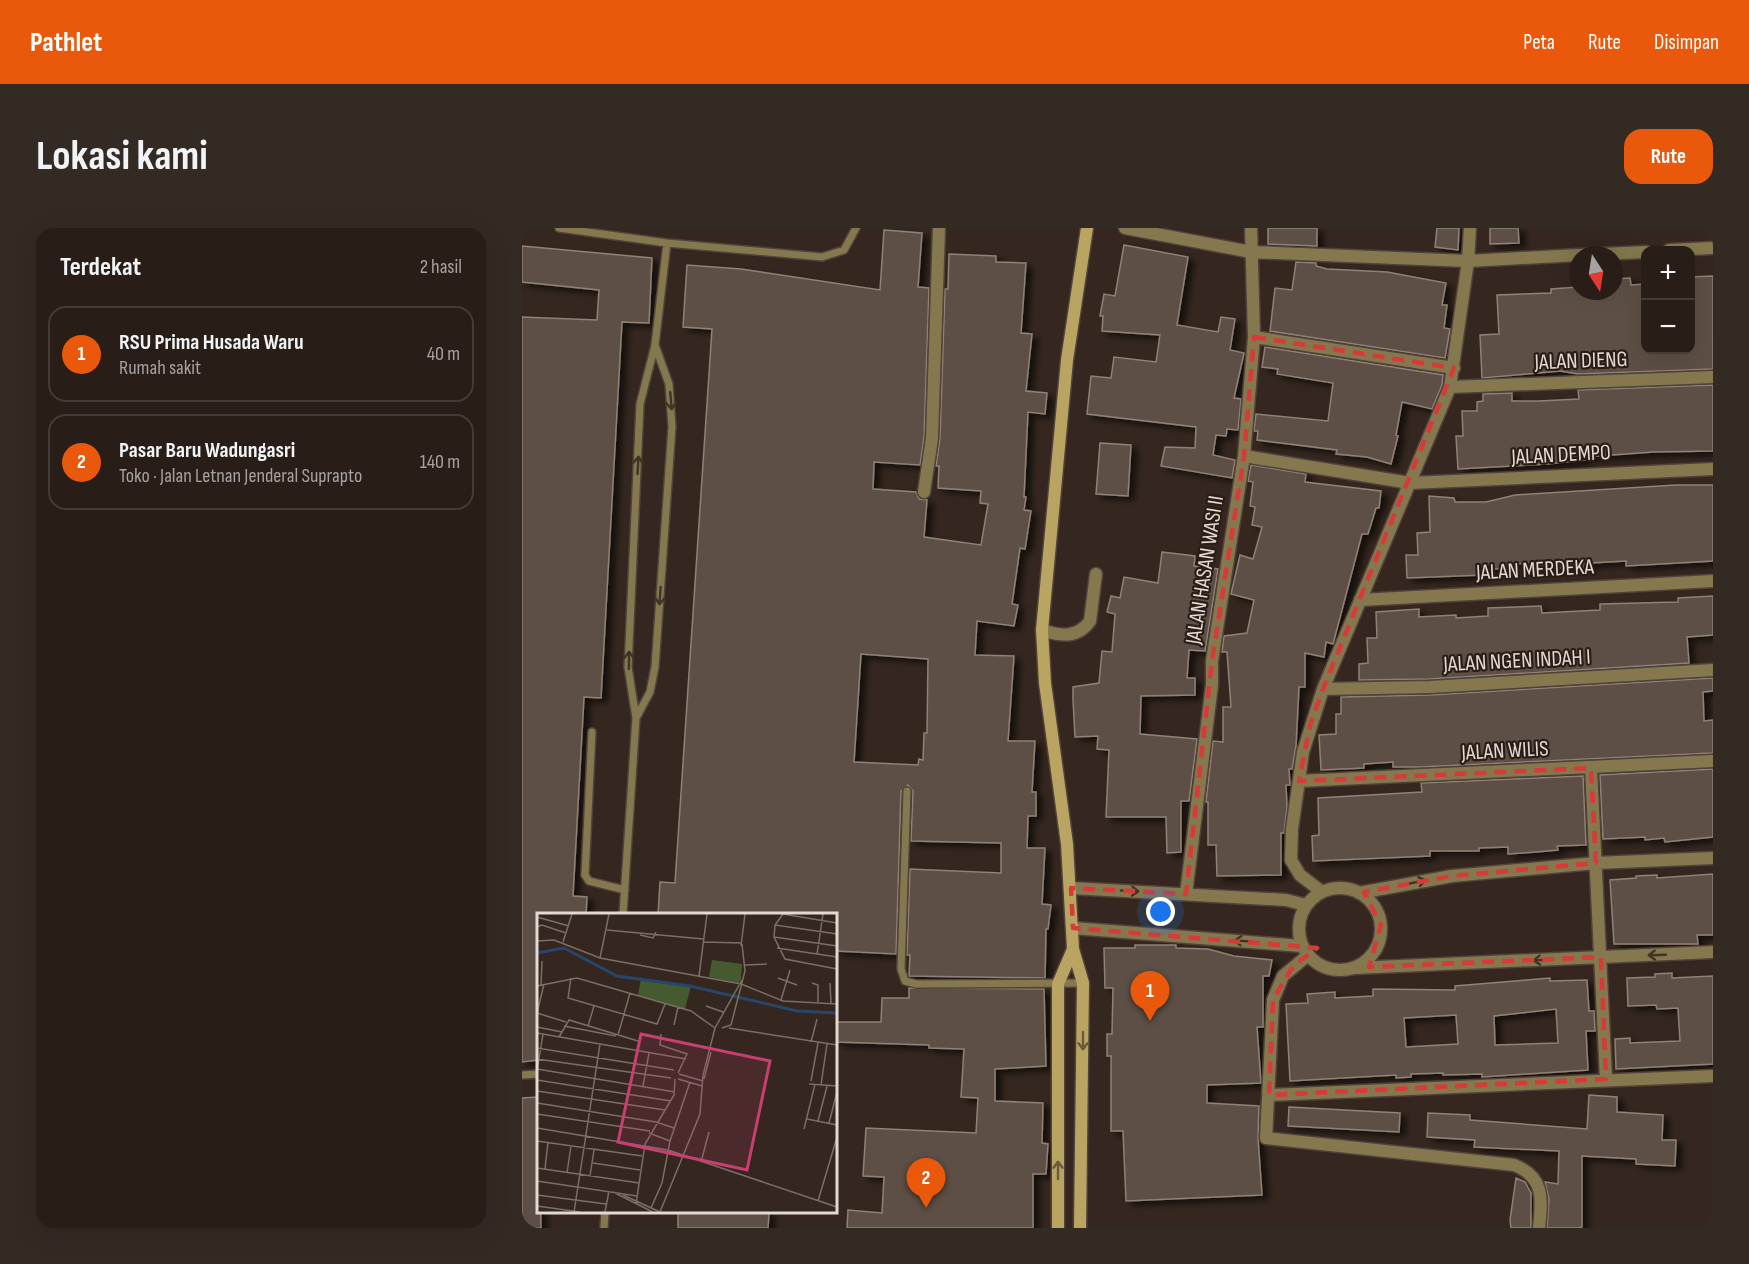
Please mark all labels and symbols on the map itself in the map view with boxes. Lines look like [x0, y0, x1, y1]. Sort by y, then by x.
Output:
north arrow [1569, 246, 1623, 300]
street label: JALAN DIENG [1533, 346, 1628, 376]
one-way arrow [666, 391, 677, 411]
street label: JALAN DEMPO [1510, 439, 1611, 471]
one-way arrow [632, 456, 643, 476]
street label: JALAN HASAN WASI II [1180, 494, 1230, 647]
street label: JALAN MERDEKA [1474, 553, 1595, 587]
one-way arrow [655, 585, 666, 605]
street label: JALAN NGEN INDAH I [1442, 644, 1591, 678]
one-way arrow [623, 651, 635, 671]
street label: JALAN WILIS [1460, 735, 1549, 767]
one-way arrow [1407, 876, 1426, 887]
one-way arrow [1119, 886, 1139, 897]
your location [1146, 897, 1175, 926]
inset map [537, 913, 837, 1213]
one-way arrow [1234, 935, 1254, 946]
one-way arrow [1647, 949, 1667, 960]
one-way arrow [1533, 954, 1553, 965]
pin: 1 [1130, 972, 1170, 1021]
one-way arrow [1077, 1031, 1089, 1051]
pin: 2 [906, 1158, 946, 1208]
one-way arrow [1052, 1160, 1064, 1180]

